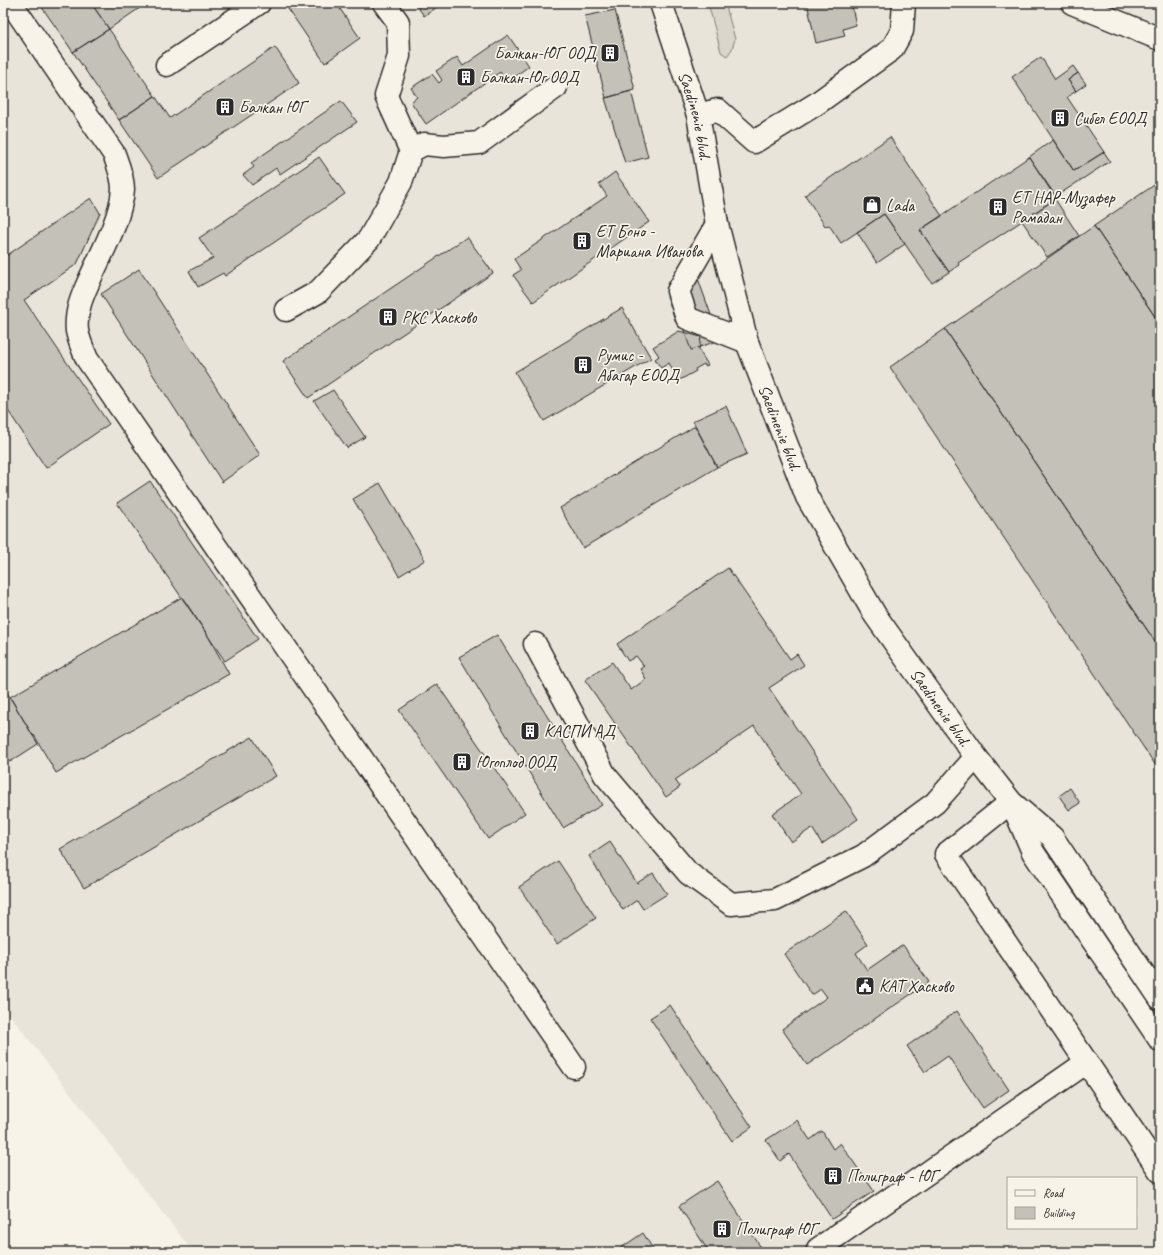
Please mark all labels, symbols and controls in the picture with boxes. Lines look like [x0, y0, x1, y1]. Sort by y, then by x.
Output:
building icon: Балкан-ЮГ ООД [599, 42, 621, 64]
place label: Балкан-ЮГ ООД [494, 43, 598, 64]
building icon: Балкан-Юг ООД [455, 66, 477, 88]
place label: Балкан-Юг ООД [480, 67, 580, 88]
street label: Saedinenie blvd. [674, 69, 716, 162]
building icon: Балкан ЮГ [214, 96, 236, 118]
place label: Балкан ЮГ [239, 97, 309, 118]
building icon: Сибел ЕООД [1049, 107, 1071, 129]
place label: Сибел ЕООД [1074, 108, 1148, 129]
place label: ЕТ НАР-Музафер Рамадан [1012, 187, 1116, 228]
shop icon: Lada [861, 194, 883, 216]
place label: Lada [886, 195, 915, 216]
building icon: ЕТ НАР-Музафер Рамадан [987, 196, 1009, 218]
place label: ЕТ Боно - Мариана Иванова [596, 221, 704, 262]
building icon: ЕТ Боно - Мариана Иванова [571, 230, 593, 252]
building icon: РКС Хасково [377, 306, 399, 328]
place label: РКС Хасково [402, 307, 477, 328]
place label: Румис - Абагар ЕООД [597, 345, 680, 386]
building icon: Румис - Абагар ЕООД [572, 354, 594, 376]
street label: Saedinenie blvd. [754, 381, 806, 474]
street label: Saedinenie blvd. [906, 664, 976, 751]
building icon: КАСПИ АД [519, 720, 541, 742]
place label: КАСПИ АД [544, 721, 616, 742]
building icon: Югоплод ООД [451, 751, 473, 773]
place label: Югоплод ООД [476, 752, 558, 773]
public building icon: КАТ Хасково [854, 975, 876, 997]
place label: КАТ Хасково [879, 976, 955, 997]
building icon: Полиграф - ЮГ [822, 1165, 844, 1187]
place label: Полиграф - ЮГ [847, 1166, 941, 1187]
legend [1007, 1177, 1137, 1229]
text: Road [1043, 1185, 1065, 1201]
text: Building [1043, 1205, 1075, 1221]
building icon: Полиграф ЮГ [711, 1218, 733, 1240]
place label: Полиграф ЮГ [736, 1219, 820, 1240]

